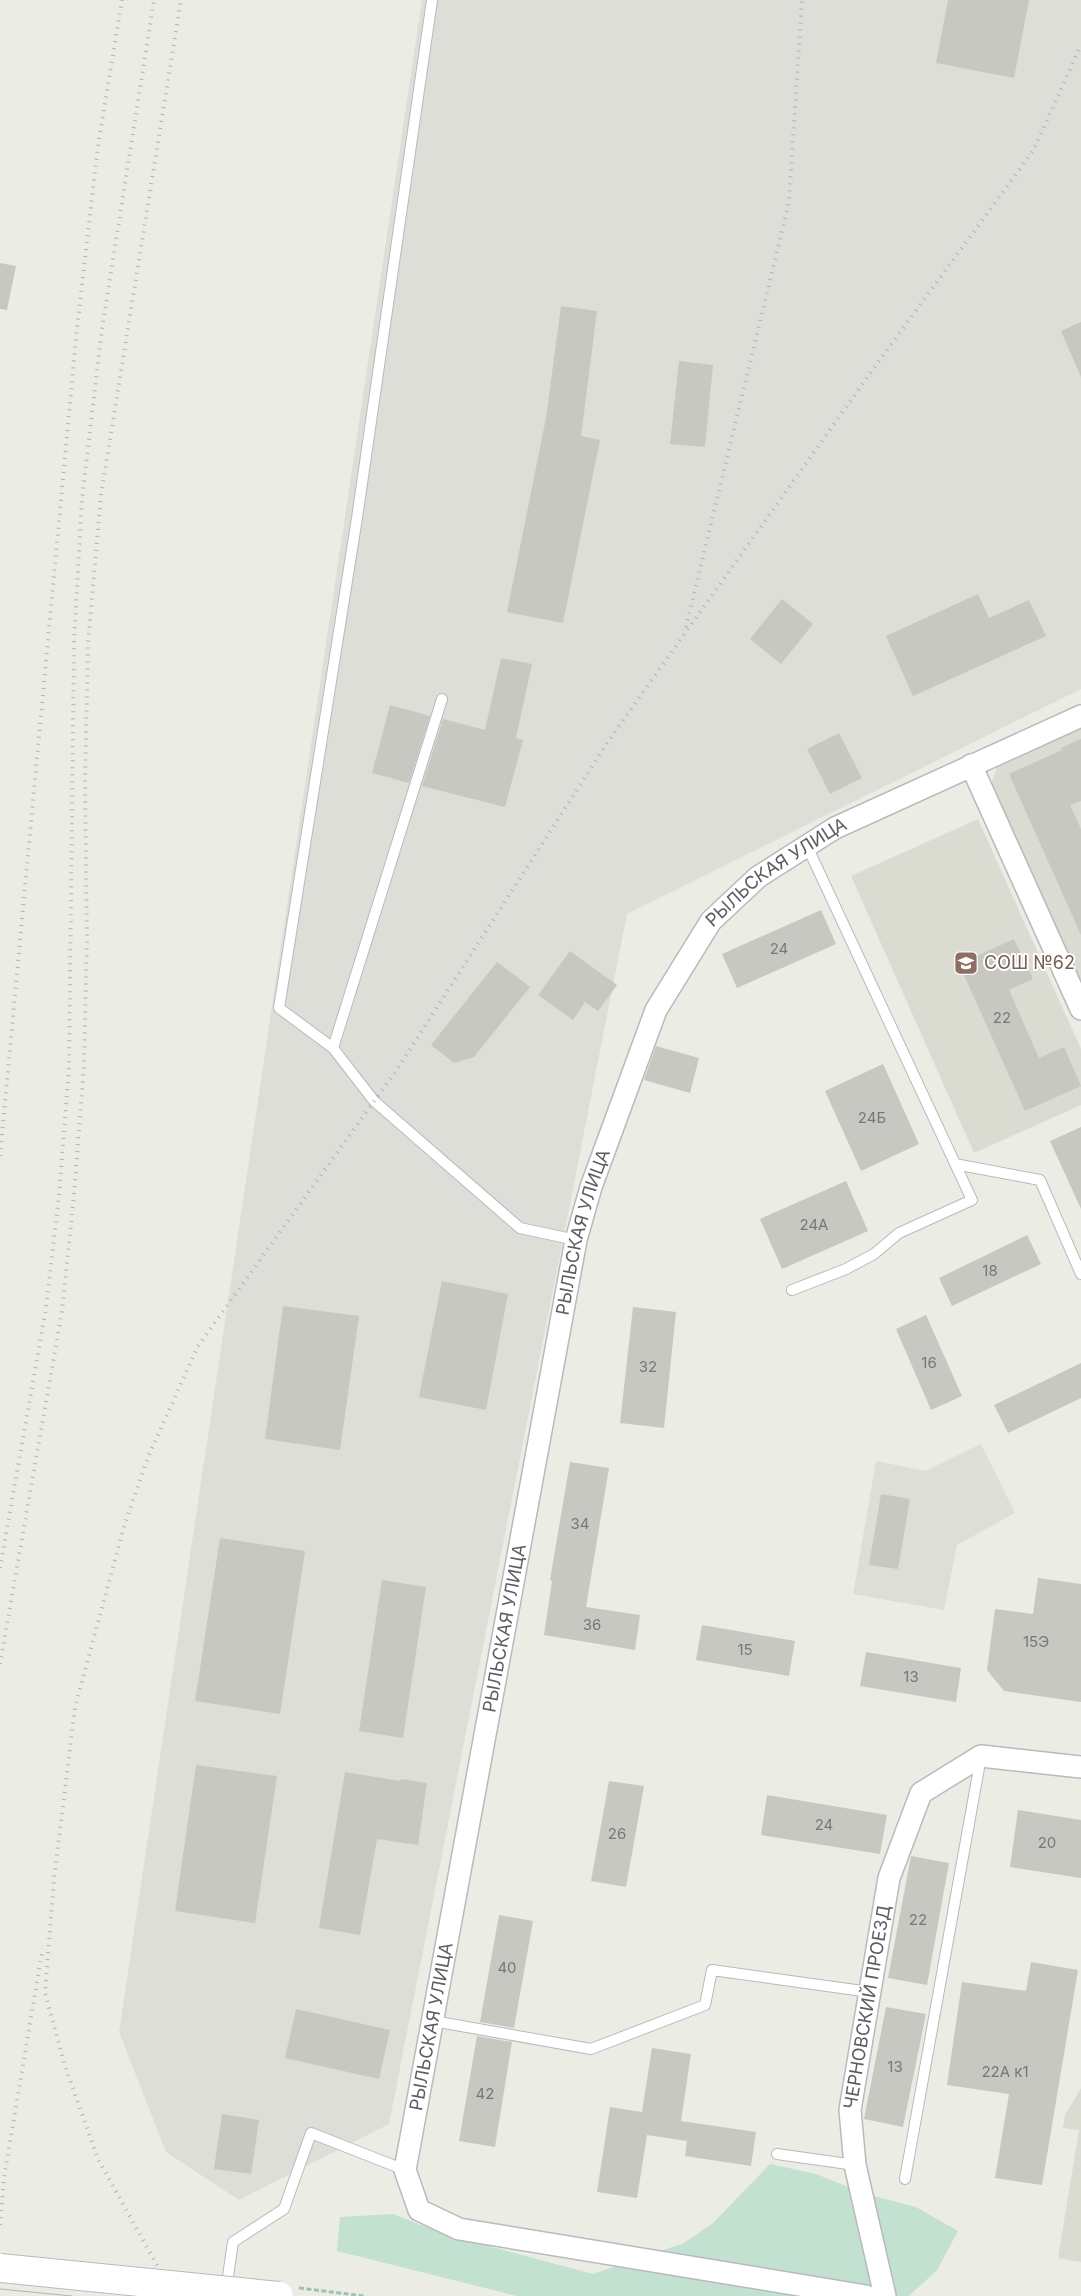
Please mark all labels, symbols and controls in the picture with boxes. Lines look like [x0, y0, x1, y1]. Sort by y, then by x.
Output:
street label: РЫЛЬСКАЯ УЛИЦА [701, 813, 850, 931]
house number: 24 [770, 939, 788, 958]
school or university icon: СОШ №62 [953, 950, 979, 976]
place label: СОШ №62 [984, 952, 1075, 973]
house number: 22 [993, 1008, 1011, 1027]
house number: 24Б [858, 1108, 886, 1127]
street label: РЫЛЬСКАЯ УЛИЦА [551, 1146, 614, 1317]
house number: 24А [800, 1215, 828, 1234]
house number: 18 [982, 1261, 998, 1280]
house number: 16 [921, 1353, 937, 1372]
house number: 32 [639, 1357, 657, 1376]
house number: 34 [571, 1514, 589, 1533]
street label: РЫЛЬСКАЯ УЛИЦА [478, 1542, 530, 1714]
house number: 36 [583, 1615, 601, 1634]
house number: 15Э [1023, 1632, 1049, 1651]
house number: 15 [737, 1640, 753, 1659]
house number: 13 [903, 1667, 919, 1686]
house number: 24 [815, 1815, 833, 1834]
house number: 26 [608, 1824, 626, 1843]
house number: 20 [1038, 1833, 1056, 1852]
street label: ЧЕРНОВСКИЙ ПРОЕЗД [839, 1903, 894, 2111]
house number: 22 [909, 1910, 927, 1929]
street label: РЫЛЬСКАЯ УЛИЦА [405, 1941, 457, 2112]
house number: 40 [497, 1958, 517, 1977]
house number: 13 [887, 2057, 903, 2076]
house number: 22А к1 [981, 2062, 1029, 2081]
house number: 42 [476, 2084, 494, 2103]

